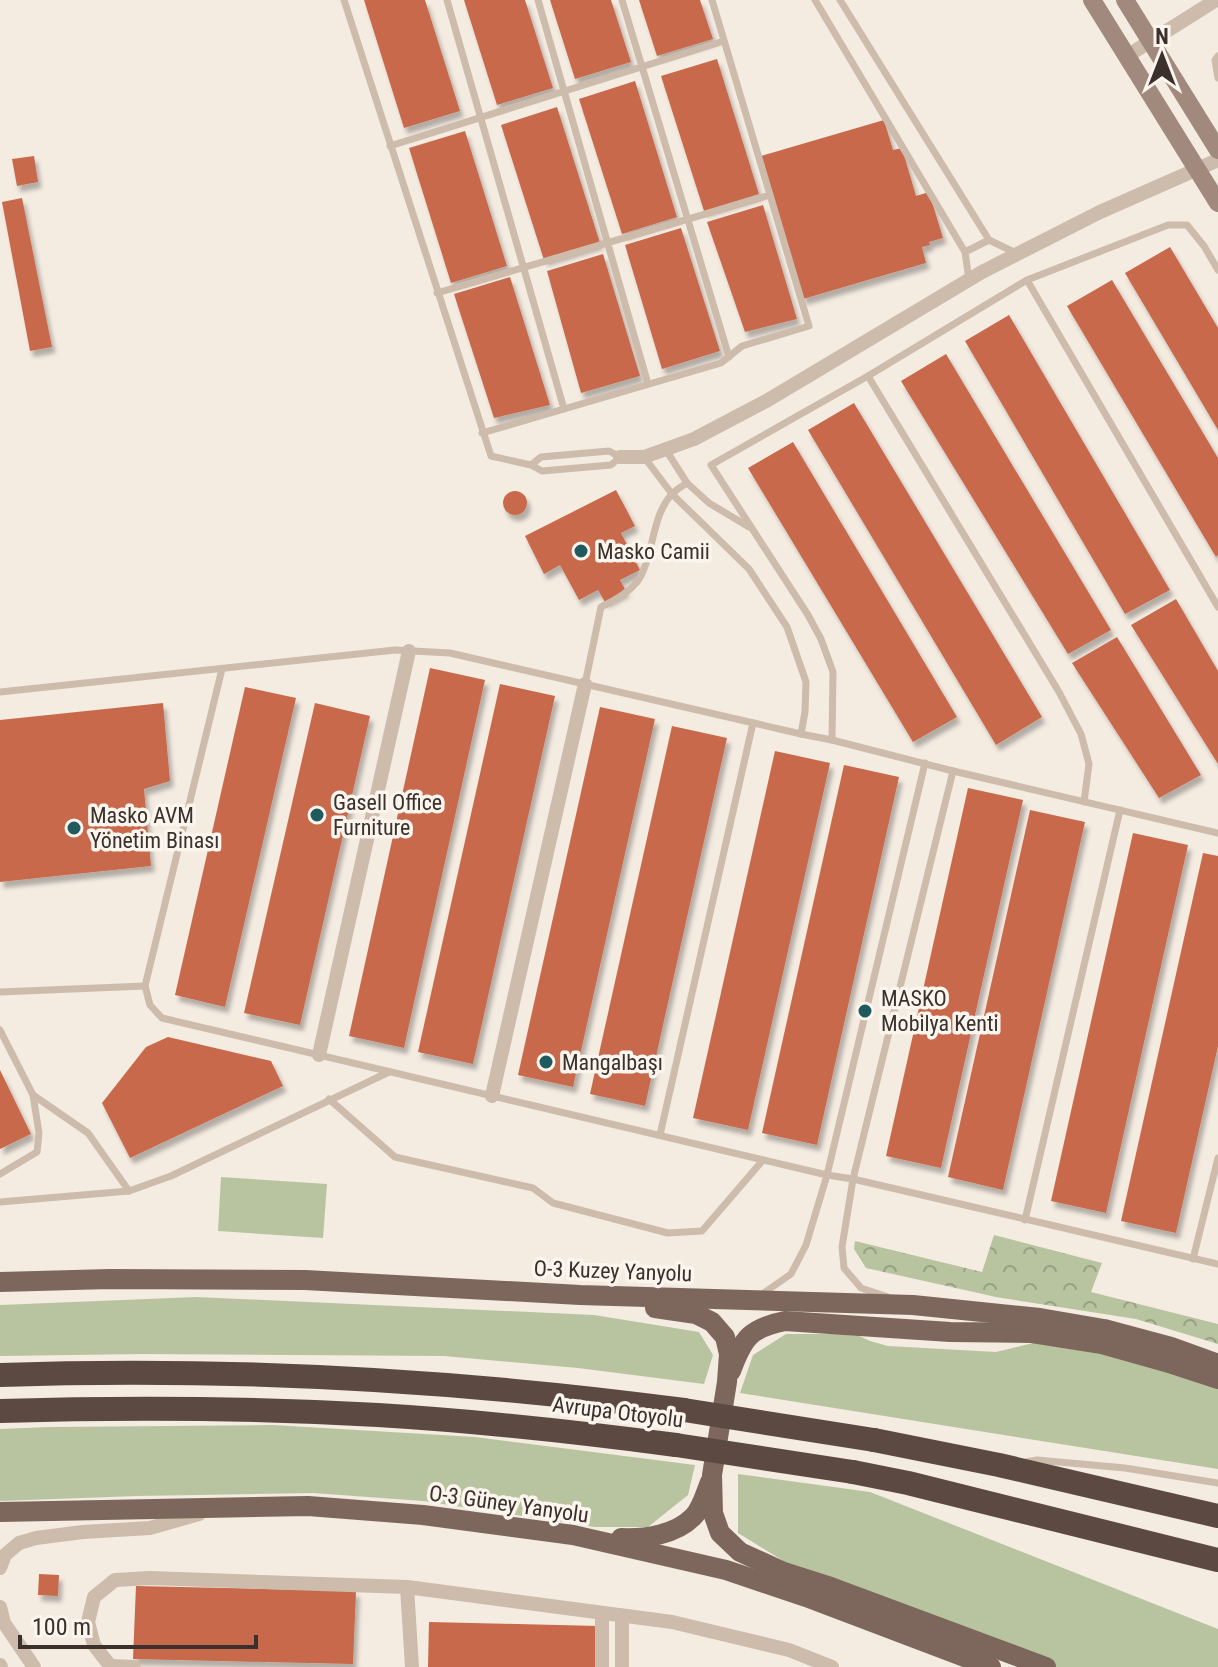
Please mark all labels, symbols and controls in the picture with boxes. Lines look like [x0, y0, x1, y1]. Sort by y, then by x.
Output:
north arrow [1122, 16, 1202, 96]
text: N [1155, 24, 1169, 49]
place label: Masko Camii [597, 539, 710, 564]
marker: Masko Camii [572, 542, 590, 560]
place label: Gasell Office Furniture [333, 790, 442, 840]
place label: Masko AVM Yönetim Binası [90, 803, 220, 853]
marker: Gasell Office Furniture [308, 806, 326, 824]
marker: Masko AVM Yönetim Binası [65, 819, 83, 837]
place label: MASKO Mobilya Kenti [881, 986, 998, 1036]
marker: MASKO Mobilya Kenti [856, 1002, 874, 1020]
place label: Mangalbaşı [562, 1050, 663, 1075]
marker: Mangalbaşı [537, 1053, 555, 1071]
street label: O-3 Kuzey Yanyolu [533, 1256, 693, 1286]
street label: Avrupa Otoyolu [551, 1392, 685, 1432]
street label: O-3 Güney Yanyolu [428, 1480, 590, 1528]
scale bar [20, 1599, 256, 1649]
text: 100 m [32, 1613, 91, 1641]

